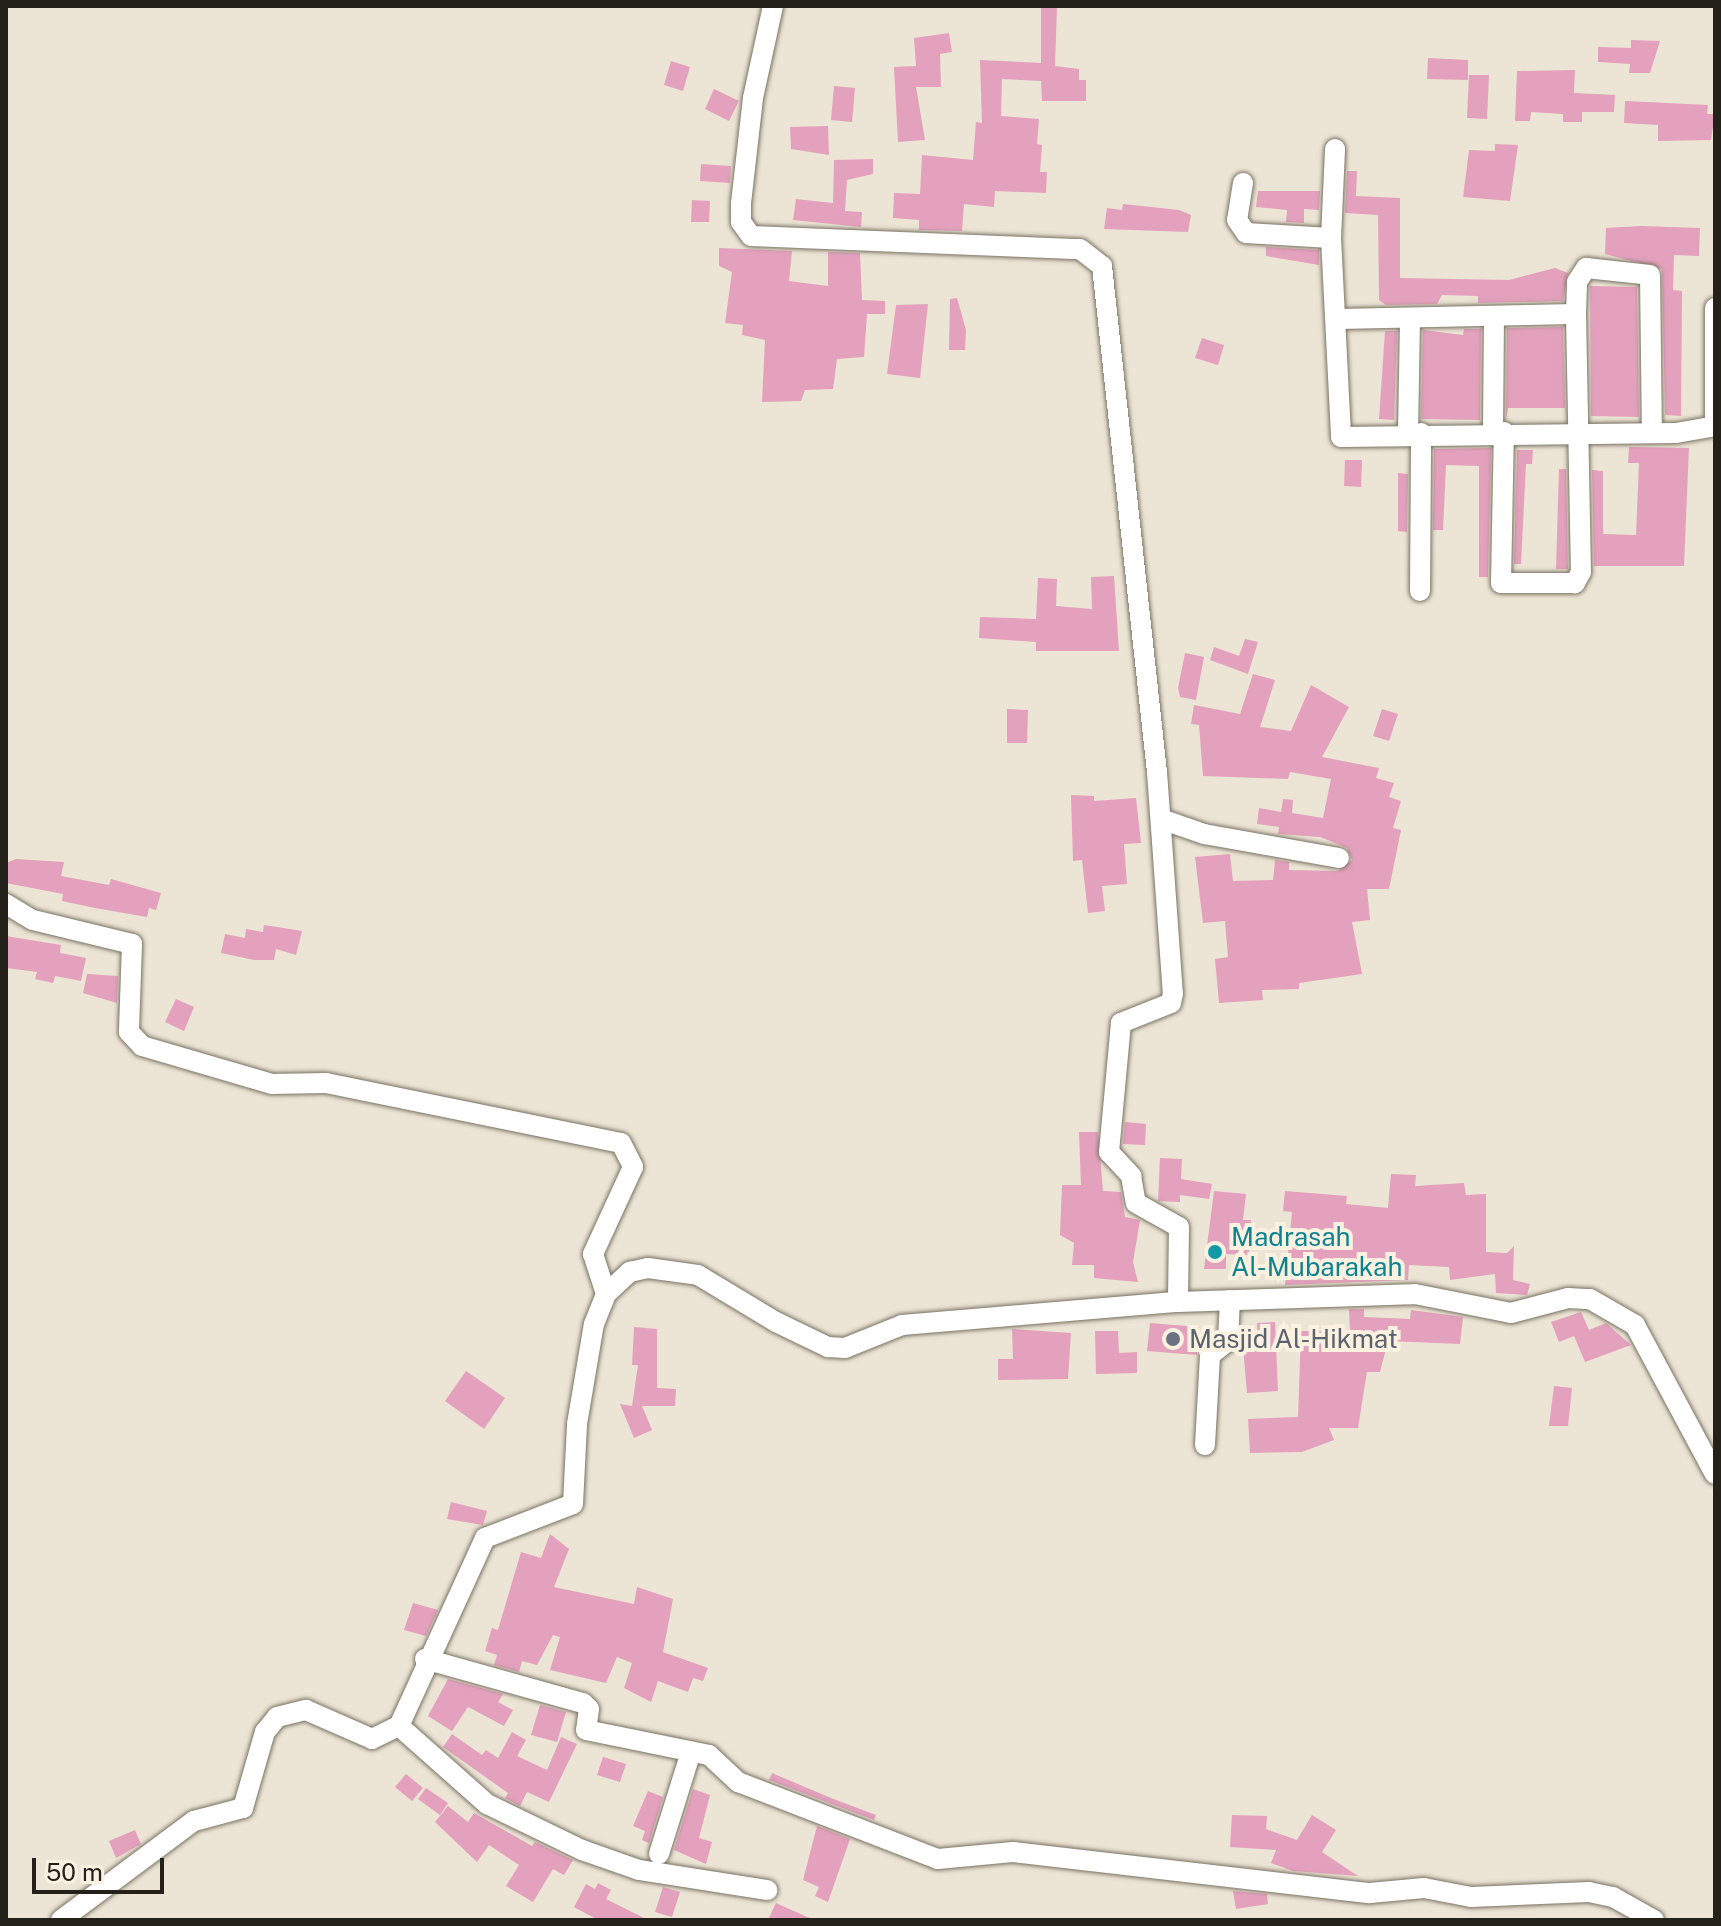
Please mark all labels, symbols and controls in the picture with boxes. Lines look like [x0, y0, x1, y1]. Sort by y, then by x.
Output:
place label: Madrasah Al-Mubarakah [1231, 1221, 1402, 1282]
marker: Madrasah Al-Mubarakah [1206, 1243, 1224, 1261]
place label: Masjid Al-Hikmat [1189, 1323, 1398, 1355]
marker: Masjid Al-Hikmat [1164, 1330, 1182, 1348]
scale bar [36, 1842, 168, 1892]
text: 50 m [46, 1858, 103, 1886]

